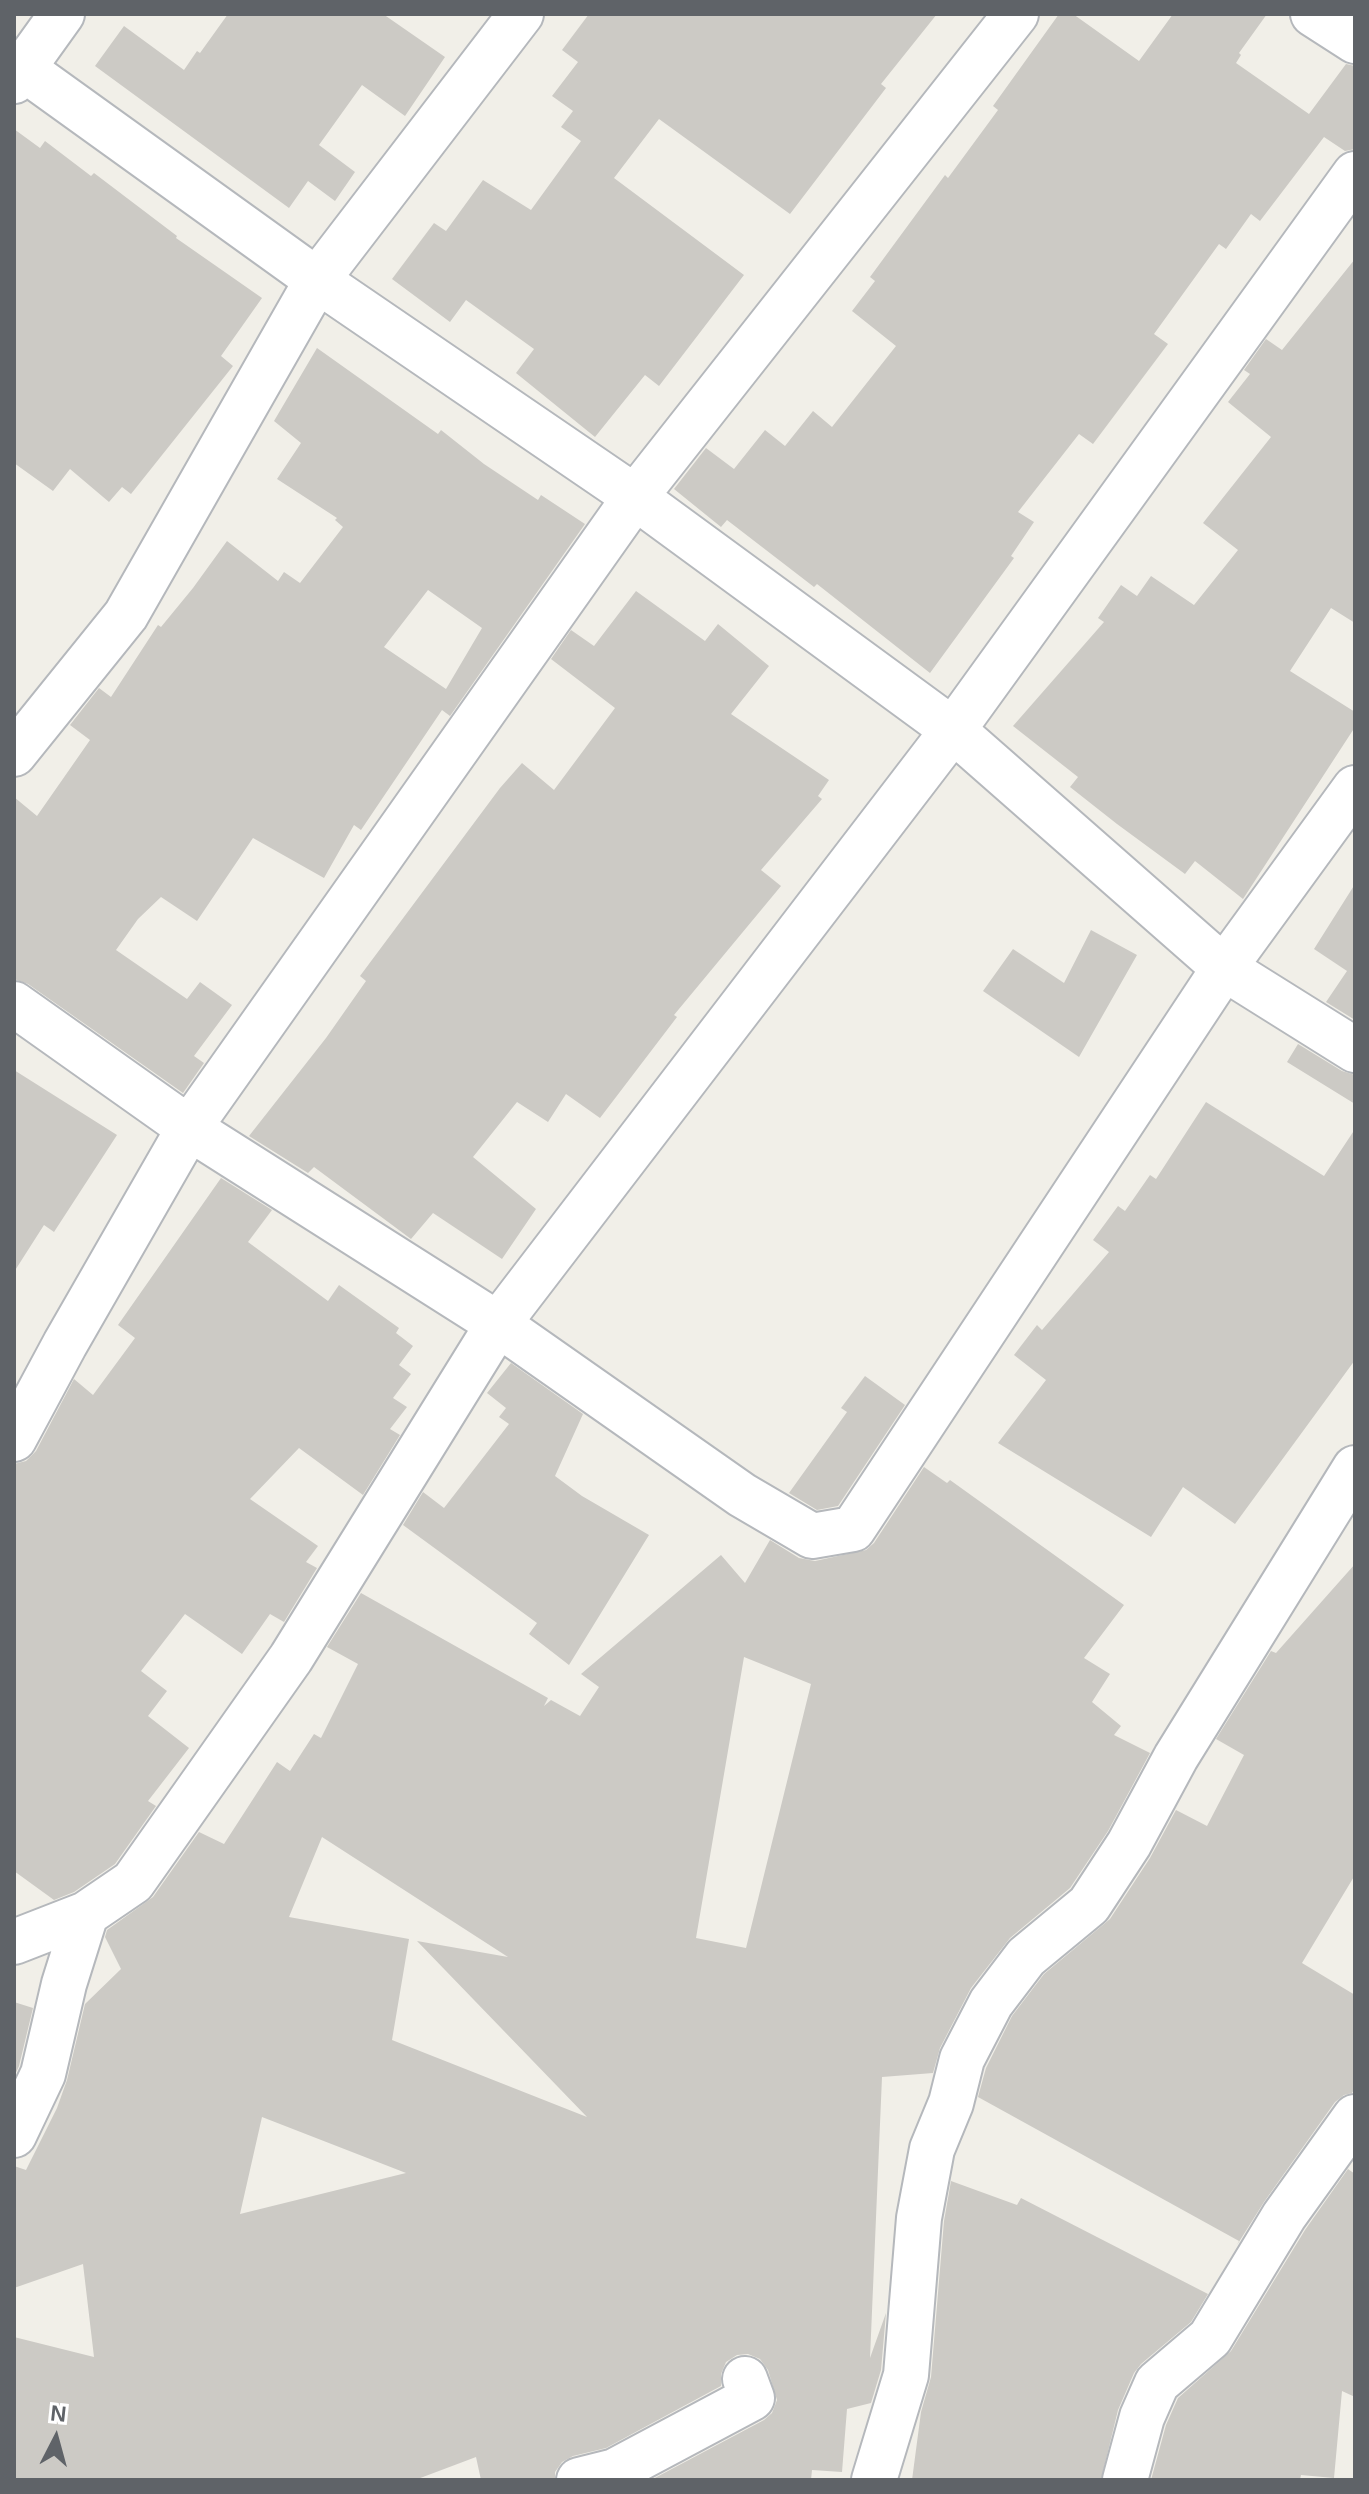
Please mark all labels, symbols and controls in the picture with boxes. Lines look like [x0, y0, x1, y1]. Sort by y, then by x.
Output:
north arrow [16, 2398, 96, 2478]
text: N [49, 2400, 68, 2427]

